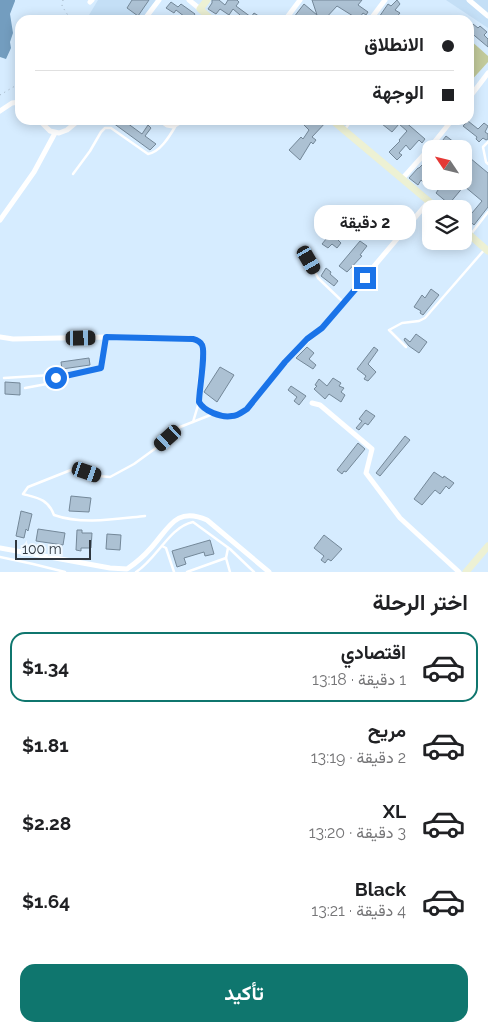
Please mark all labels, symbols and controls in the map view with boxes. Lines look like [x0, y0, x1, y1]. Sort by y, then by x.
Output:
text: الانطلاق [364, 33, 424, 55]
text: الوجهة [372, 81, 424, 103]
north arrow [422, 140, 472, 190]
map controls [422, 140, 472, 250]
button: layers [422, 200, 472, 250]
callout: 2 دقيقة [314, 206, 416, 240]
text: 2 دقيقة [340, 213, 390, 232]
car [295, 243, 322, 277]
route end [354, 267, 376, 289]
car [65, 330, 96, 346]
route start [45, 367, 67, 389]
car [151, 422, 184, 454]
car [70, 460, 103, 484]
scale bar [15, 537, 91, 560]
text: 100 m [22, 541, 62, 557]
text: اختر الرحلة [372, 589, 468, 615]
text: اقتصادي [341, 641, 406, 663]
icon: car [421, 645, 466, 690]
text: $1.34 [22, 656, 69, 678]
text: 1 دقيقة · 13:18 [312, 670, 406, 689]
text: مريح [368, 719, 406, 741]
icon: car [421, 723, 466, 768]
text: $1.81 [22, 734, 69, 756]
text: 2 دقيقة · 13:19 [311, 748, 406, 767]
text: XL [383, 800, 406, 822]
icon: car [421, 801, 466, 846]
text: $2.28 [22, 812, 71, 834]
text: 3 دقيقة · 13:20 [309, 823, 406, 842]
text: Black [355, 878, 406, 900]
icon: car [421, 879, 466, 924]
text: $1.64 [22, 890, 70, 912]
text: 4 دقيقة · 13:21 [311, 901, 406, 920]
button: تأكيد [20, 964, 468, 1022]

